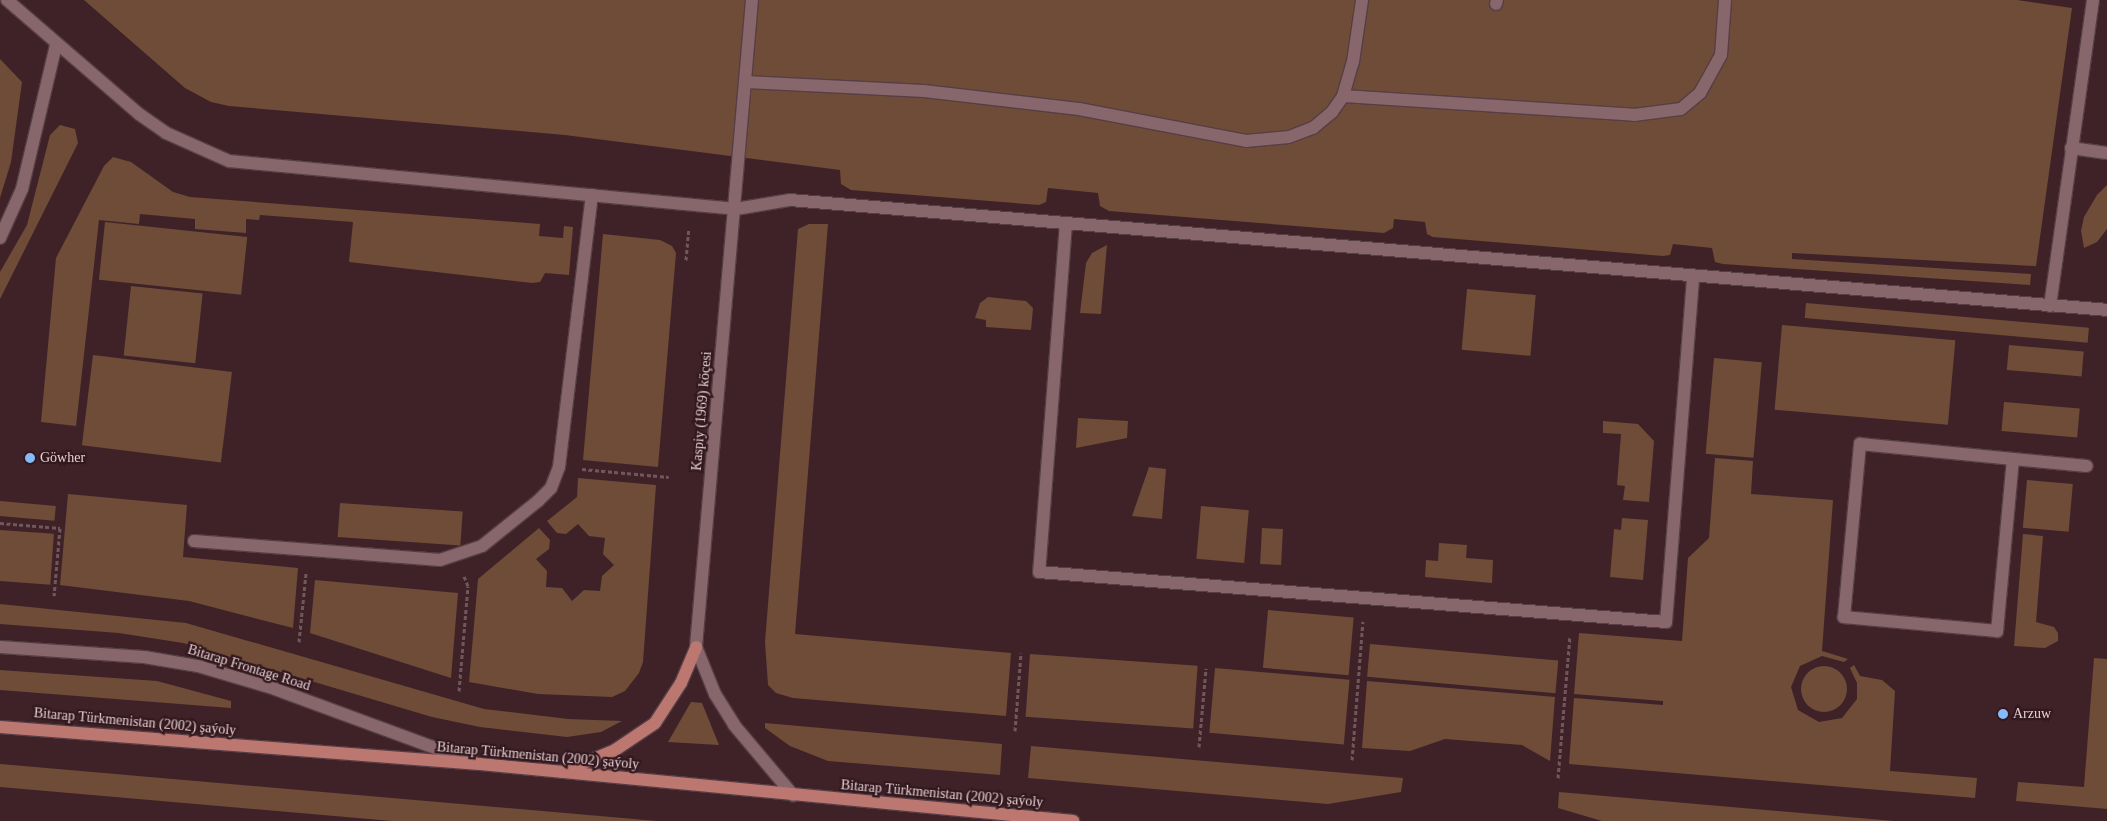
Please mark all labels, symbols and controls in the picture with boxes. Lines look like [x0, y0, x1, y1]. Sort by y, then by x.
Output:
street label: Kaspiy (1969) köçesi [688, 351, 716, 471]
place label: Göwher [40, 450, 85, 466]
marker: Göwher [24, 452, 36, 464]
street label: Bitarap Frontage Road [186, 641, 312, 695]
street label: Bitarap Türkmenistan (2002) şaýoly [33, 705, 237, 739]
place label: Arzuw [2013, 706, 2051, 722]
marker: Arzuw [1997, 708, 2009, 720]
street label: Bitarap Türkmenistan (2002) şaýoly [436, 739, 640, 773]
street label: Bitarap Türkmenistan (2002) şaýoly [840, 777, 1044, 811]

